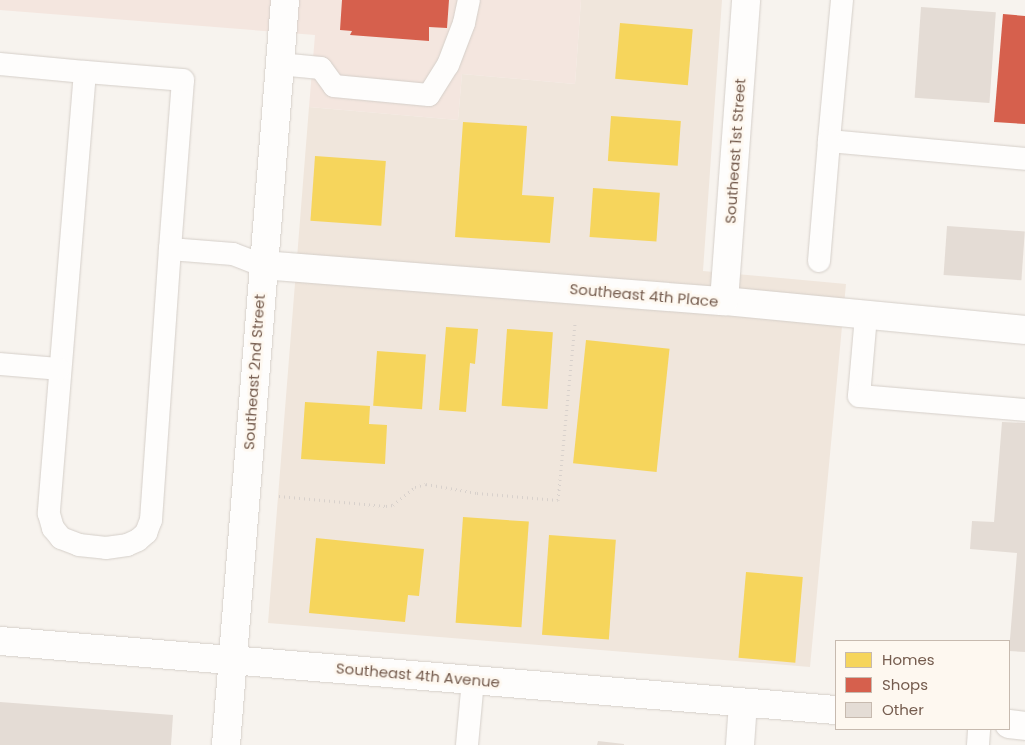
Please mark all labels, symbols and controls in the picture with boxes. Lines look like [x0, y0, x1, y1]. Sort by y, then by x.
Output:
street label: Southeast 1st Street [721, 78, 749, 224]
street label: Southeast 4th Place [569, 280, 719, 310]
street label: Southeast 2nd Street [240, 294, 268, 450]
legend [835, 640, 1010, 730]
text: Homes [882, 649, 935, 670]
street label: Southeast 4th Avenue [335, 659, 501, 691]
text: Shops [882, 674, 928, 695]
text: Other [882, 699, 924, 720]

